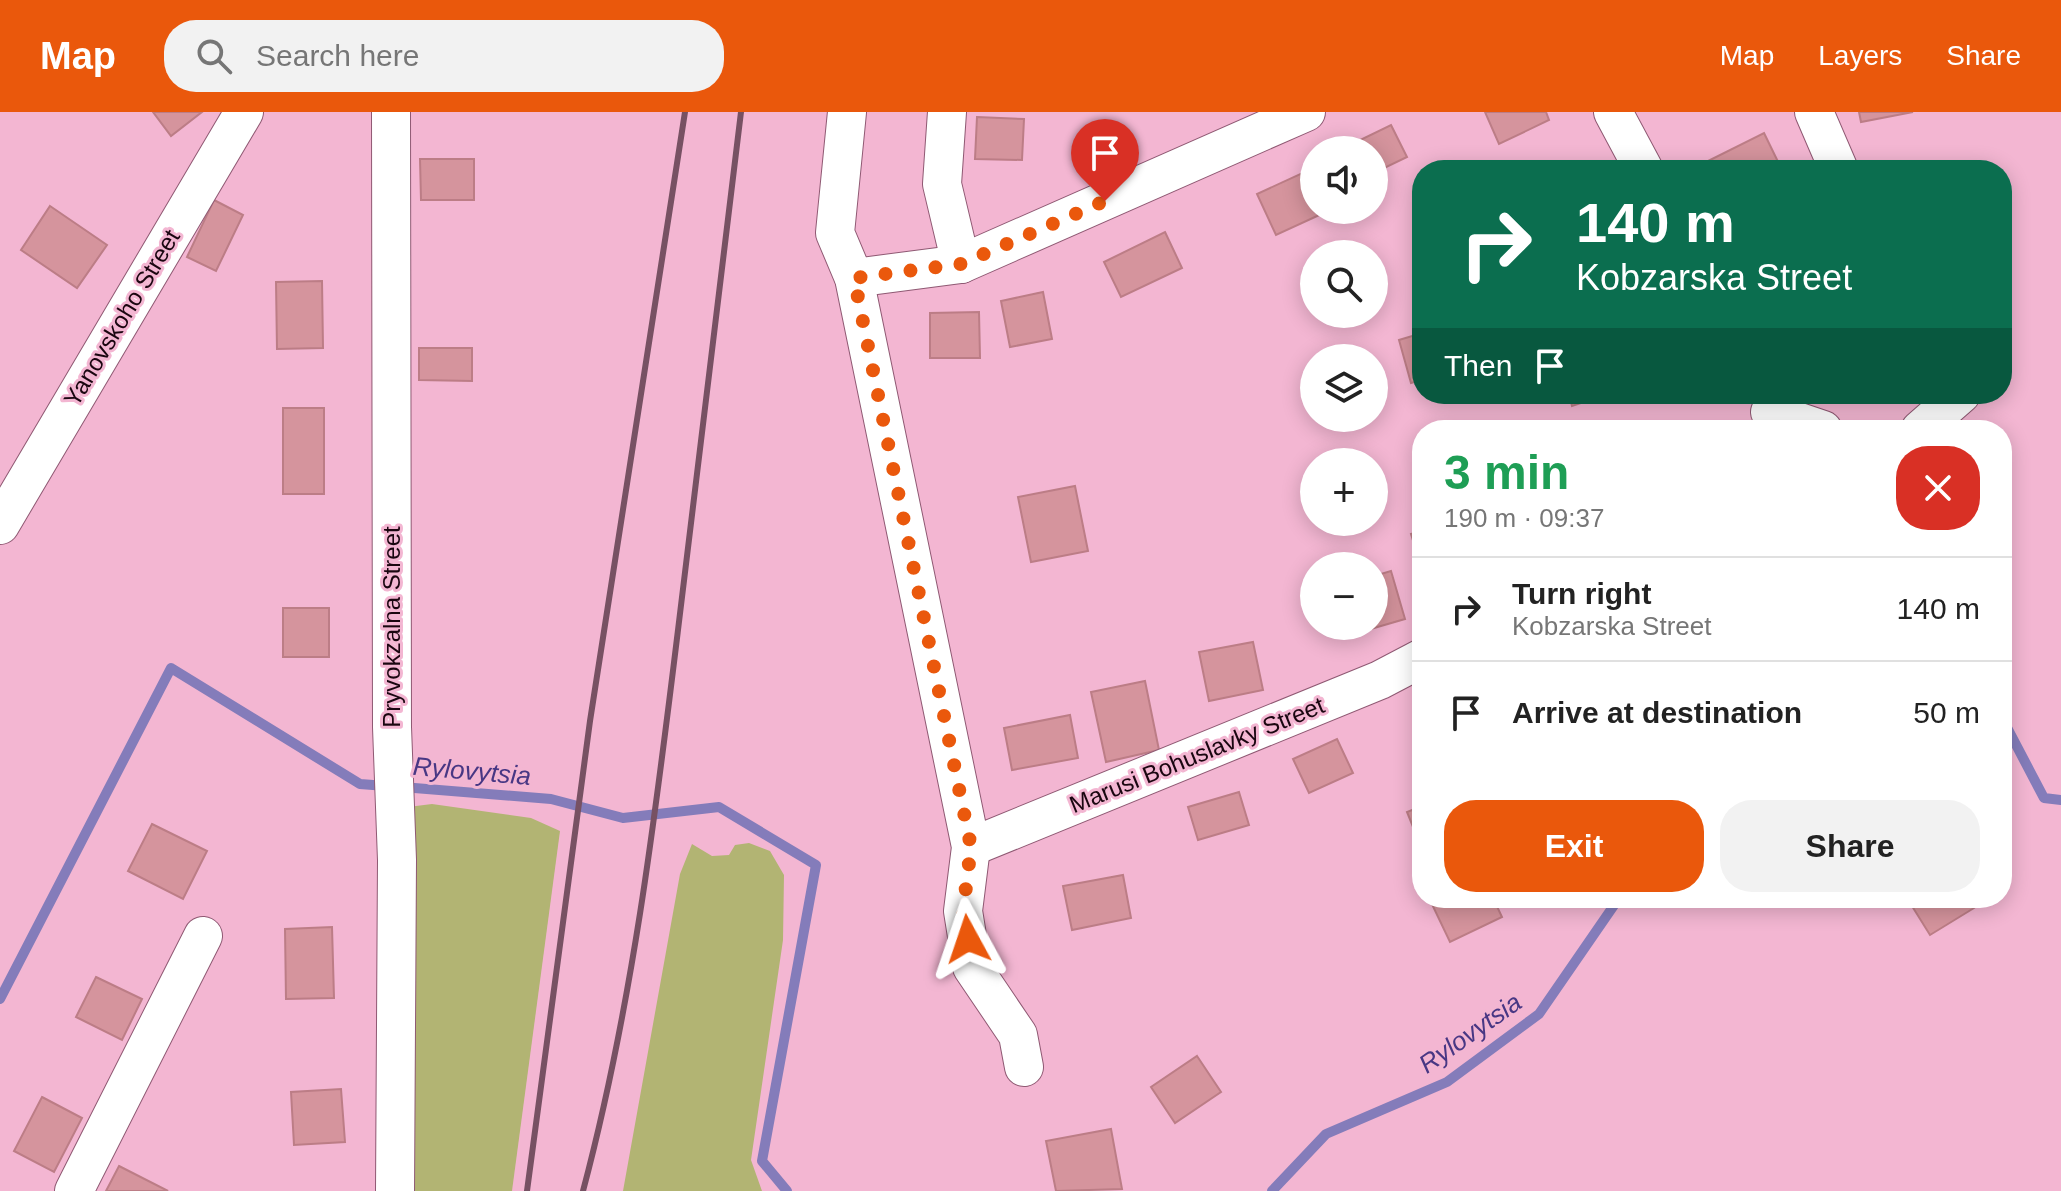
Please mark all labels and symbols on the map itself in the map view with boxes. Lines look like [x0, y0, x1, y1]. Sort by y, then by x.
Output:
pin [1071, 119, 1139, 201]
street label: Yanovskoho Street [58, 224, 185, 411]
street label: Pryvokzalna Street [378, 526, 405, 728]
street label: Marusi Bohuslavky Street [1066, 691, 1328, 818]
water label: Rylovytsia [412, 751, 532, 791]
position arrow [926, 897, 1010, 981]
water label: Rylovytsia [1413, 987, 1527, 1079]

